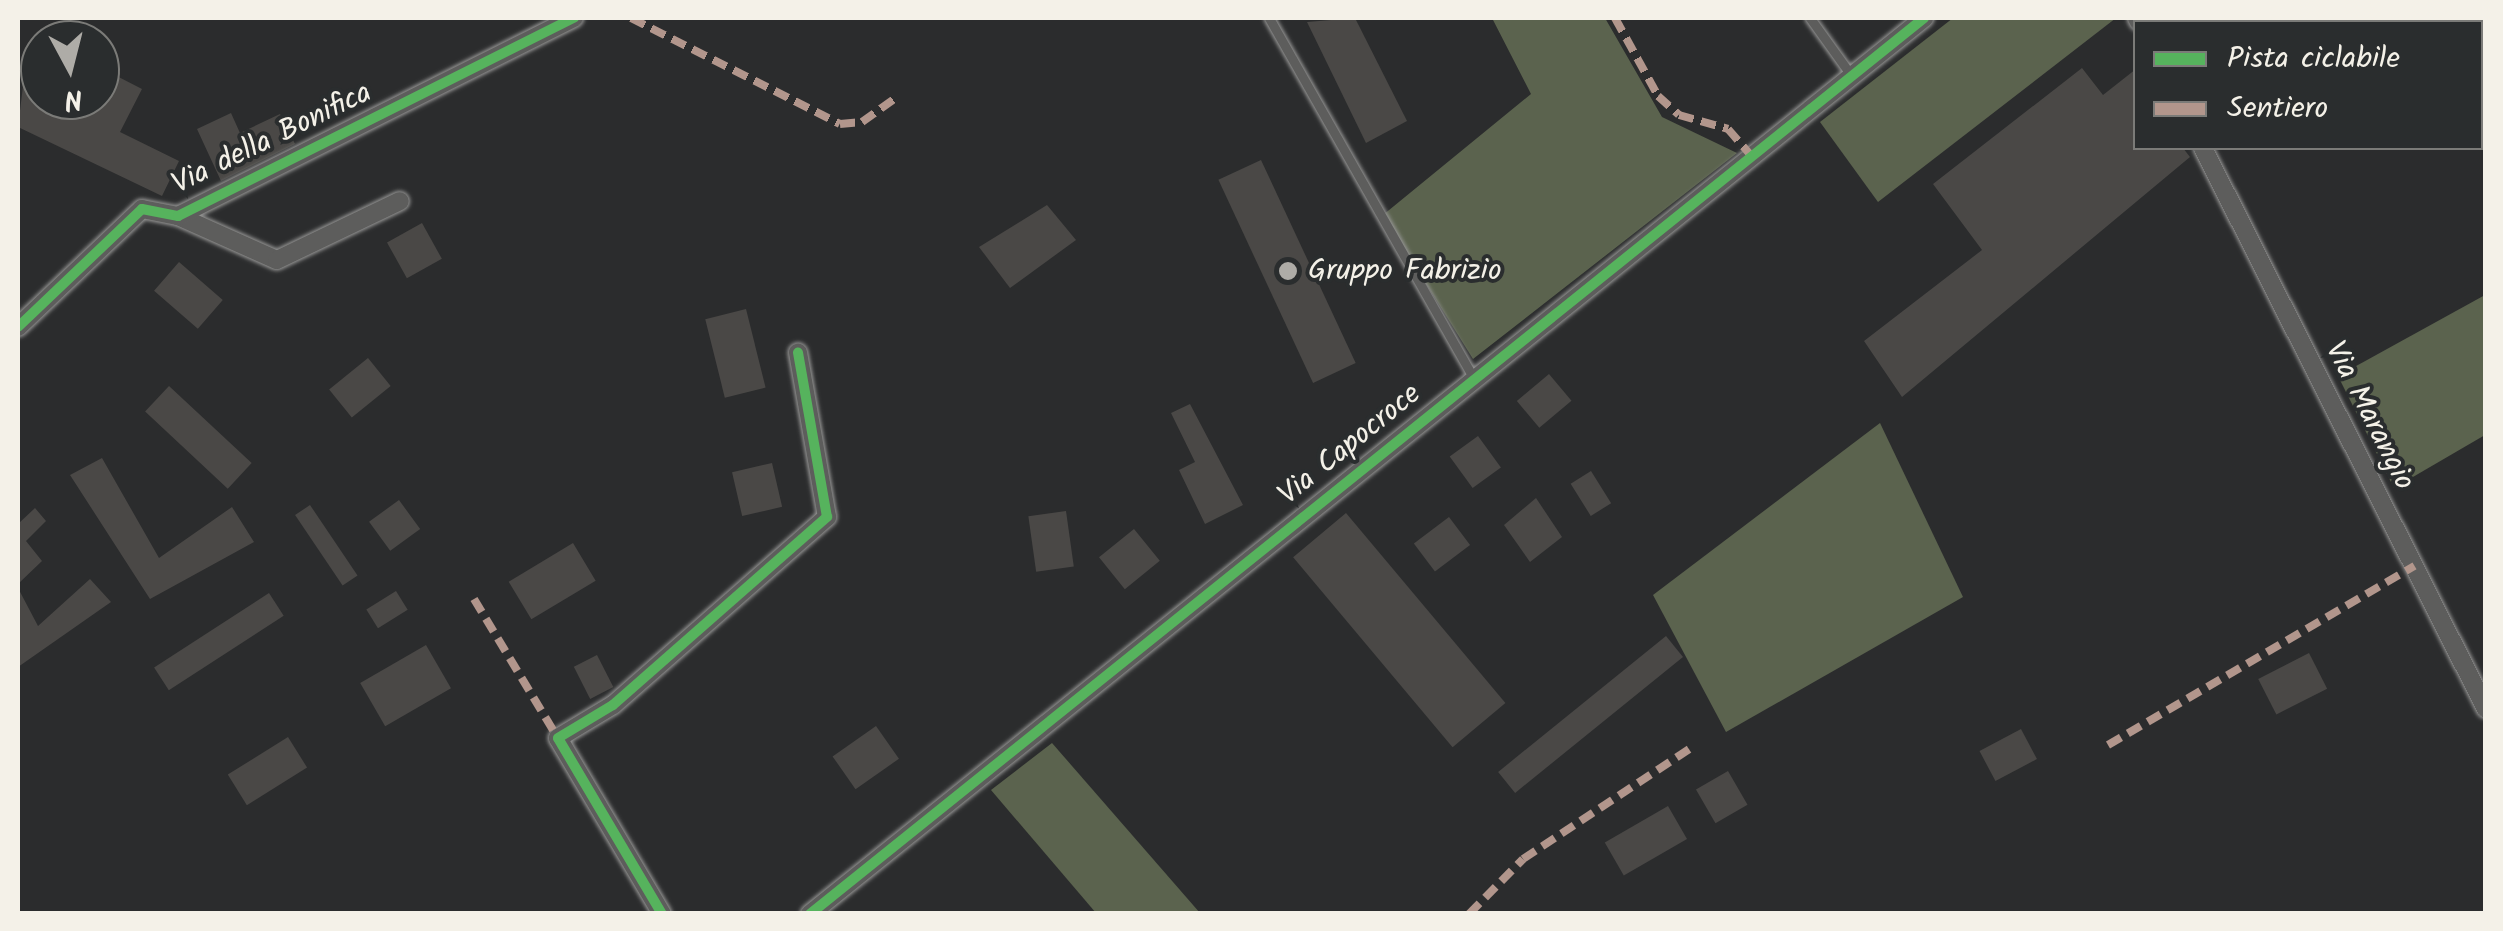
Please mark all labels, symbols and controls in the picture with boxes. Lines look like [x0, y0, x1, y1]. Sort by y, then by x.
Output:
north arrow [20, 20, 120, 120]
legend [2133, 20, 2483, 150]
text: Pista ciclabile [2227, 35, 2400, 83]
text: N [62, 75, 85, 122]
street label: Via della Bonifica [166, 75, 378, 203]
text: Sentiero [2227, 85, 2328, 133]
place label: Gruppo Fabrizio [1308, 253, 1501, 289]
marker: Gruppo Fabrizio [1277, 260, 1299, 282]
street label: Via Marangio [2316, 336, 2422, 496]
street label: Via Capocroce [1271, 377, 1429, 513]

